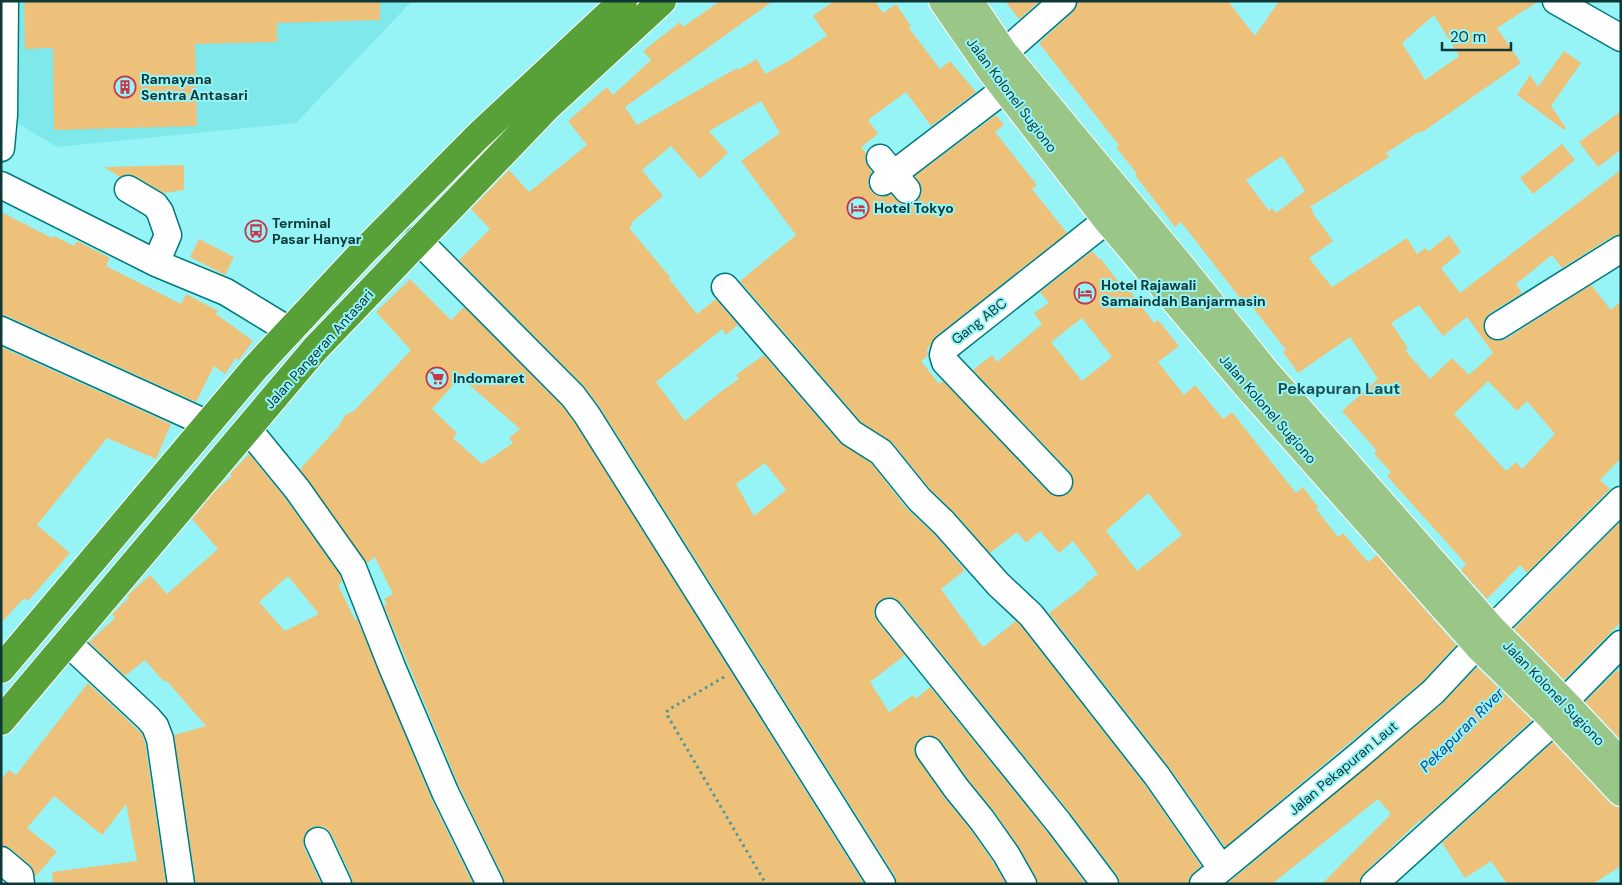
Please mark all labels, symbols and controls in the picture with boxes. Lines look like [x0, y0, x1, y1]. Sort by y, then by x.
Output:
scale bar [1442, 20, 1511, 52]
text: 20 m [1450, 27, 1486, 47]
street label: Jalan Kolonel Sugiono [963, 34, 1061, 156]
place label: Ramayana Sentra Antasari [141, 70, 248, 104]
building icon: Ramayana Sentra Antasari [113, 75, 137, 99]
hotel icon: Hotel Tokyo [846, 196, 870, 220]
place label: Hotel Tokyo [874, 199, 954, 217]
place label: Terminal Pasar Hanyar [272, 214, 362, 248]
bus stop icon: Terminal Pasar Hanyar [244, 219, 268, 243]
place label: Hotel Rajawali Samaindah Banjarmasin [1101, 276, 1266, 310]
hotel icon: Hotel Rajawali Samaindah Banjarmasin [1073, 281, 1097, 305]
street label: Jalan Pangeran Antasari [261, 286, 377, 412]
street label: Gang ABC [948, 294, 1010, 348]
street label: Jalan Kolonel Sugiono [1215, 351, 1321, 467]
supermarket icon: Indomaret [425, 366, 449, 390]
place label: Indomaret [453, 369, 525, 387]
district label: Pekapuran Laut [1278, 378, 1400, 399]
street label: Jalan Kolonel Sugiono [1499, 637, 1609, 749]
water label: Pekapuran River [1415, 683, 1509, 777]
street label: Jalan Pekapuran Laut [1285, 717, 1401, 819]

